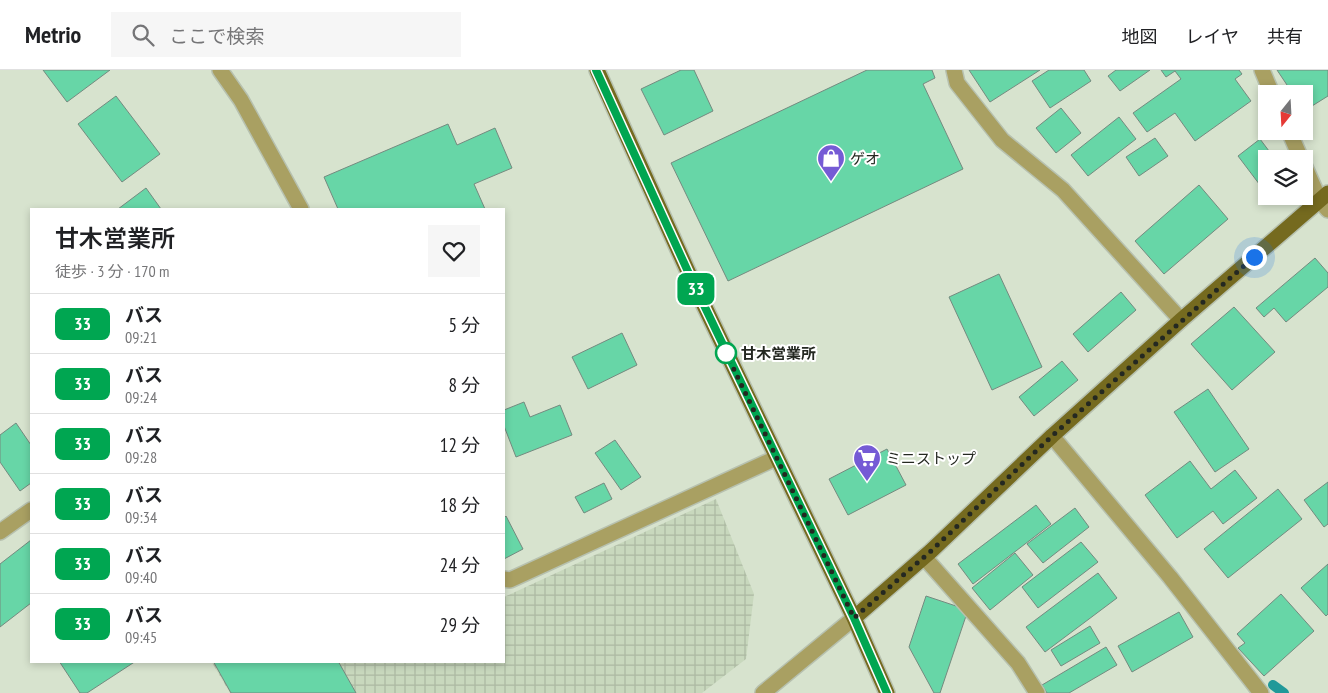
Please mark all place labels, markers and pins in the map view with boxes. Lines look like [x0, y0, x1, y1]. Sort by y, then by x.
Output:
shop icon: ゲオ [816, 143, 846, 182]
place label: ゲオ [850, 149, 880, 168]
marker: 甘木営業所 [715, 342, 737, 364]
place label: 甘木営業所 [741, 344, 816, 363]
supermarket icon: ミニストップ [852, 443, 882, 482]
place label: ミニストップ [886, 449, 976, 468]

